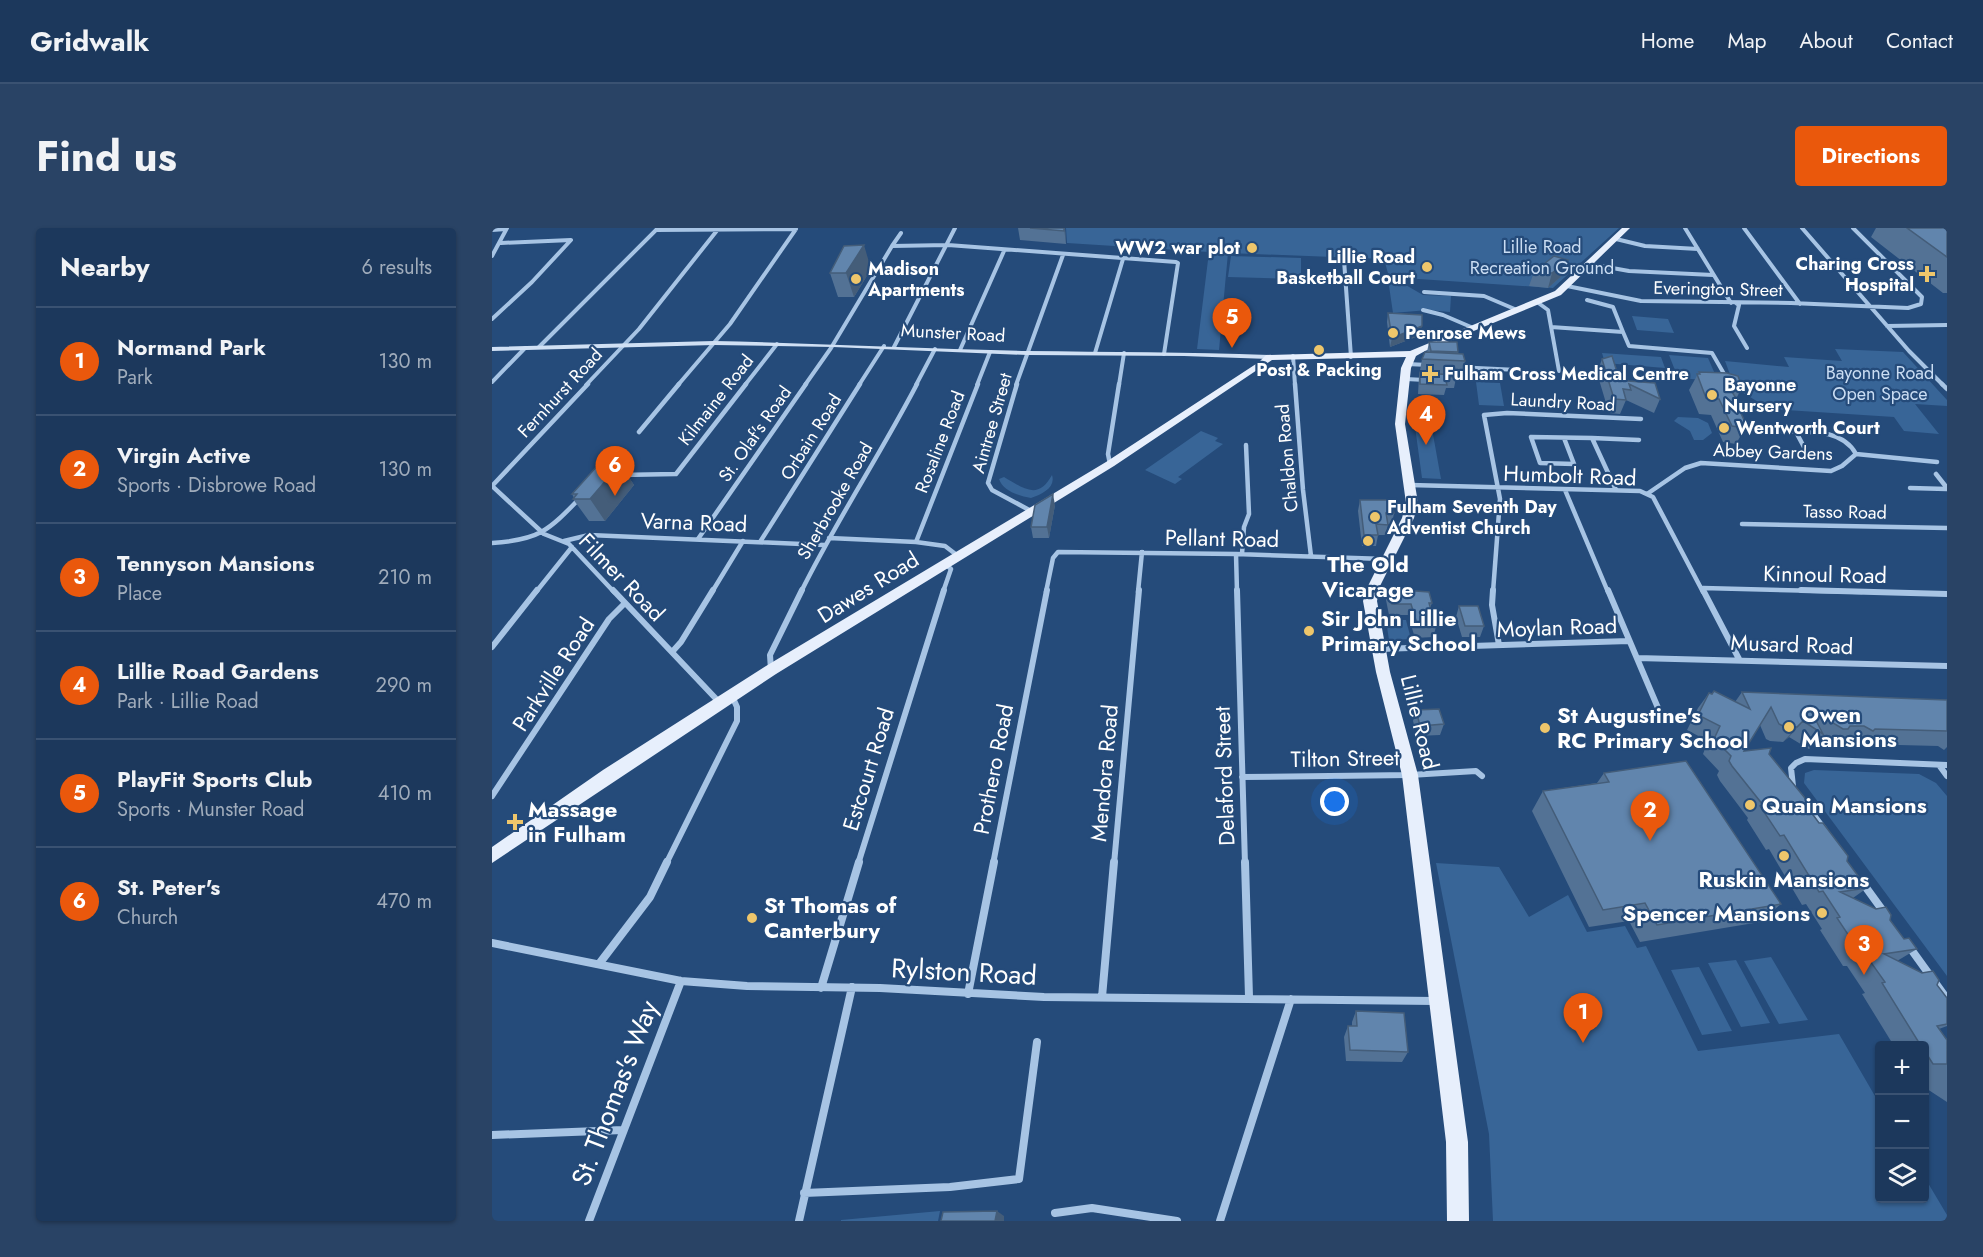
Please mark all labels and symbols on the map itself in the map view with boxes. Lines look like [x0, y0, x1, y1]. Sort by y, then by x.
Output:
park label: Lillie Road Recreation Ground [1470, 234, 1614, 281]
place label: WW2 war plot [1115, 235, 1240, 261]
marker: WW2 war plot [1245, 241, 1259, 255]
place label: Lillie Road Basketball Court [1276, 244, 1415, 291]
place label: Charing Cross Hospital [1796, 251, 1914, 298]
place label: Madison Apartments [867, 256, 965, 303]
marker: Lillie Road Basketball Court [1420, 260, 1434, 274]
marker: Charing Cross Hospital [1918, 265, 1936, 283]
marker: Madison Apartments [849, 272, 863, 286]
street label: Everington Street [1653, 275, 1784, 303]
pin: 5 [1212, 298, 1252, 348]
street label: Munster Road [900, 317, 1006, 349]
place label: Penrose Mews [1405, 320, 1526, 346]
marker: Penrose Mews [1386, 326, 1400, 340]
street label: Fernhurst Road [512, 342, 608, 444]
marker: Post & Packing [1312, 343, 1326, 357]
street label: Kilmaine Road [672, 349, 760, 451]
place label: Post & Packing [1256, 357, 1382, 383]
park label: Bayonne Road Open Space [1826, 360, 1934, 407]
place label: Fulham Cross Medical Centre [1444, 361, 1689, 387]
marker: Fulham Cross Medical Centre [1421, 365, 1439, 383]
street label: Aintree Street [965, 369, 1019, 476]
place label: Bayonne Nursery [1724, 372, 1796, 419]
street label: St. Olaf's Road [712, 381, 798, 487]
street label: Laundry Road [1510, 386, 1616, 418]
street label: Rosaline Road [909, 387, 971, 497]
marker: Bayonne Nursery [1705, 388, 1719, 402]
street label: Orbain Road [774, 389, 848, 485]
pin: 4 [1406, 396, 1446, 445]
street label: Chaldon Road [1269, 403, 1305, 513]
place label: Wentworth Court [1736, 415, 1880, 441]
marker: Wentworth Court [1717, 421, 1731, 435]
street label: Sherbrooke Road [791, 437, 879, 565]
street label: Abbey Gardens [1713, 437, 1833, 467]
pin: 6 [596, 446, 634, 496]
street label: Humbolt Road [1503, 457, 1637, 493]
place label: Fulham Seventh Day Adventist Church [1386, 494, 1557, 541]
street label: Tasso Road [1803, 498, 1887, 526]
street label: Varna Road [640, 504, 748, 540]
marker: Fulham Seventh Day Adventist Church [1368, 510, 1382, 524]
street label: Pellant Road [1165, 521, 1279, 555]
street label: Filmer Road [572, 526, 672, 628]
marker: The Old Vicarage [1361, 534, 1375, 548]
street label: Dawes Road [811, 543, 925, 631]
place label: The Old Vicarage [1321, 548, 1414, 605]
street label: Kinnoul Road [1763, 557, 1887, 591]
place label: Sir John Lillie Primary School [1321, 602, 1476, 659]
street label: Moylan Road [1496, 609, 1618, 645]
street label: Parkville Road [504, 611, 602, 737]
marker: Sir John Lillie Primary School [1302, 624, 1316, 638]
street label: Musard Road [1730, 626, 1854, 662]
street label: Lillie Road [1393, 671, 1447, 773]
place label: Owen Mansions [1801, 698, 1897, 755]
place label: St Augustine's RC Primary School [1557, 699, 1748, 756]
street label: Prothero Road [965, 701, 1021, 837]
street label: Estcourt Road [834, 703, 902, 835]
street label: Mendora Road [1082, 703, 1126, 843]
street label: Delaford Street [1206, 705, 1242, 846]
marker: Owen Mansions [1782, 720, 1796, 734]
marker: St Augustine's RC Primary School [1538, 721, 1552, 735]
street label: Tilton Street [1290, 741, 1400, 775]
your location [1320, 787, 1349, 816]
place label: Quain Mansions [1762, 789, 1927, 821]
pin: 2 [1630, 792, 1670, 841]
place label: Massage in Fulham [528, 793, 626, 850]
marker: Quain Mansions [1743, 798, 1757, 812]
marker: Massage in Fulham [506, 813, 524, 831]
marker: Ruskin Mansions [1777, 849, 1791, 863]
place label: Ruskin Mansions [1699, 863, 1869, 895]
place label: St Thomas of Canterbury [764, 889, 898, 946]
place label: Spencer Mansions [1622, 897, 1810, 929]
marker: Spencer Mansions [1815, 906, 1829, 920]
marker: St Thomas of Canterbury [745, 911, 759, 925]
pin: 3 [1844, 926, 1884, 975]
street label: Rylston Road [890, 948, 1038, 995]
street label: St. Thomas's Way [561, 994, 668, 1191]
pin: 1 [1564, 994, 1602, 1043]

